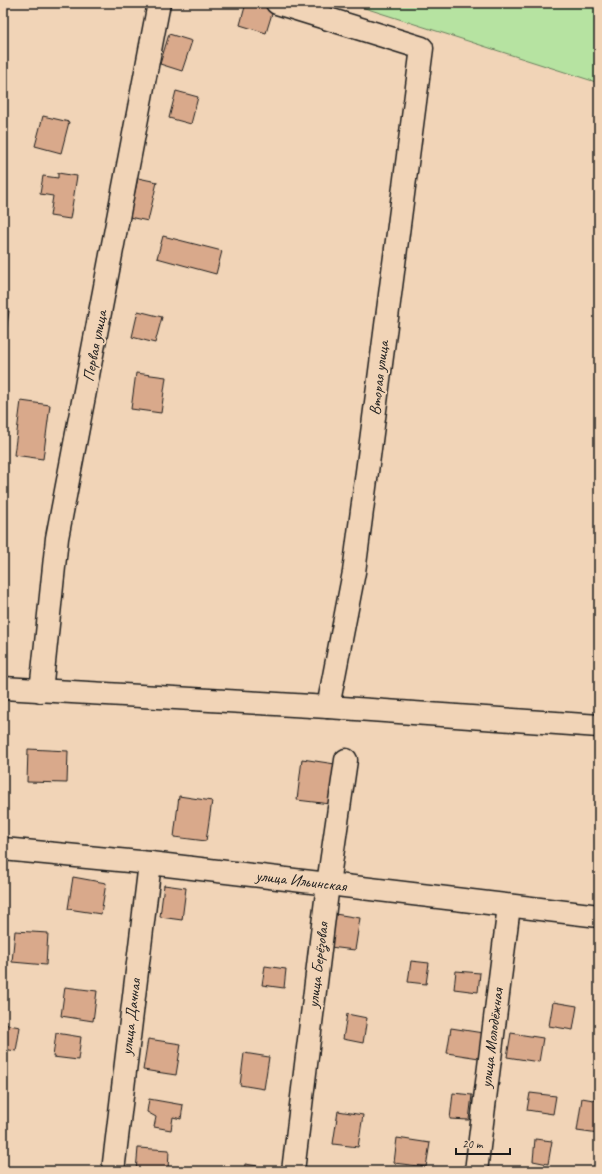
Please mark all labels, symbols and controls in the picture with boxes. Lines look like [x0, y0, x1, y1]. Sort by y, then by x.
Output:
street label: Первая улица [78, 307, 112, 383]
street label: Вторая улица [365, 338, 394, 416]
street label: улица Ильинская [254, 865, 349, 897]
street label: улица Берёзовая [303, 920, 333, 1010]
street label: улица Дачная [116, 976, 146, 1057]
street label: улица Молодёжная [476, 986, 508, 1090]
scale bar [456, 1130, 510, 1156]
text: 20 m [462, 1136, 484, 1152]

